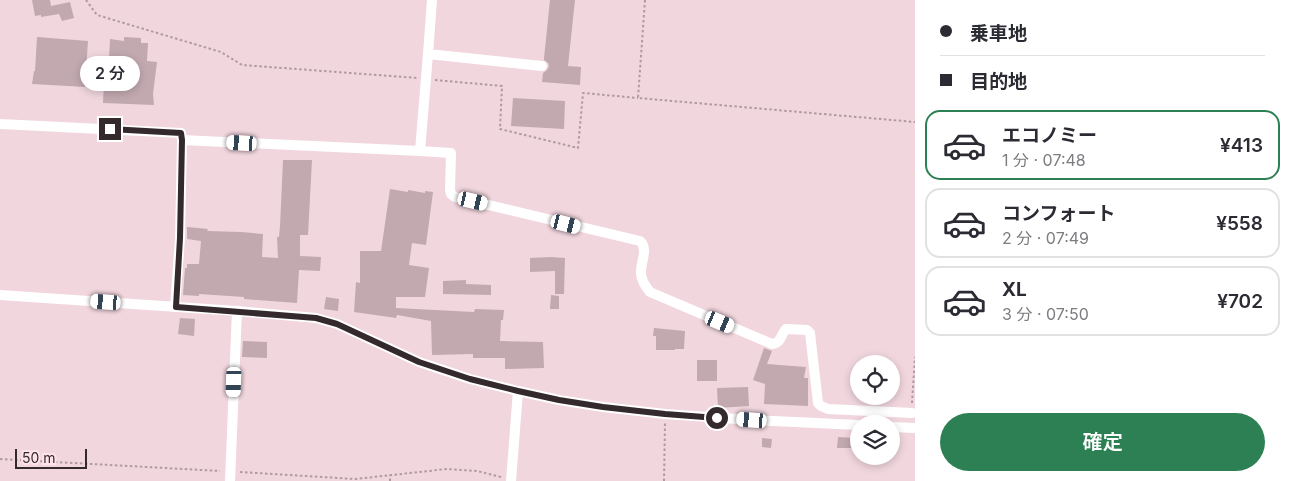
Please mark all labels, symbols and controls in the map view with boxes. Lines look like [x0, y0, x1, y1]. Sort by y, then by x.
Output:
text: 乗車地 [970, 22, 1027, 45]
callout: 2 分 [80, 56, 140, 92]
text: 2 分 [95, 63, 125, 83]
text: 目的地 [970, 70, 1027, 93]
route end [99, 118, 121, 140]
icon: car [942, 123, 987, 168]
text: エコノミー [1002, 124, 1097, 147]
text: ¥413 [1220, 134, 1263, 157]
car [226, 135, 257, 151]
text: 1 分 · 07:48 [1002, 150, 1086, 170]
car [456, 190, 489, 212]
icon: car [942, 201, 987, 246]
text: コンフォート [1002, 202, 1115, 225]
text: ¥558 [1216, 212, 1263, 235]
car [549, 213, 582, 235]
text: 2 分 · 07:49 [1002, 228, 1089, 248]
text: XL [1002, 278, 1027, 301]
icon: car [942, 279, 987, 324]
text: ¥702 [1217, 290, 1263, 313]
car [90, 293, 121, 311]
text: 3 分 · 07:50 [1002, 304, 1089, 324]
car [703, 309, 736, 335]
map controls [850, 355, 900, 465]
button: locate [850, 355, 900, 405]
car [225, 367, 242, 397]
route start [706, 407, 728, 429]
car [736, 411, 767, 429]
button: 確定 [940, 413, 1265, 471]
button: layers [850, 415, 900, 465]
scale bar [15, 446, 88, 469]
text: 50 m [22, 449, 56, 466]

